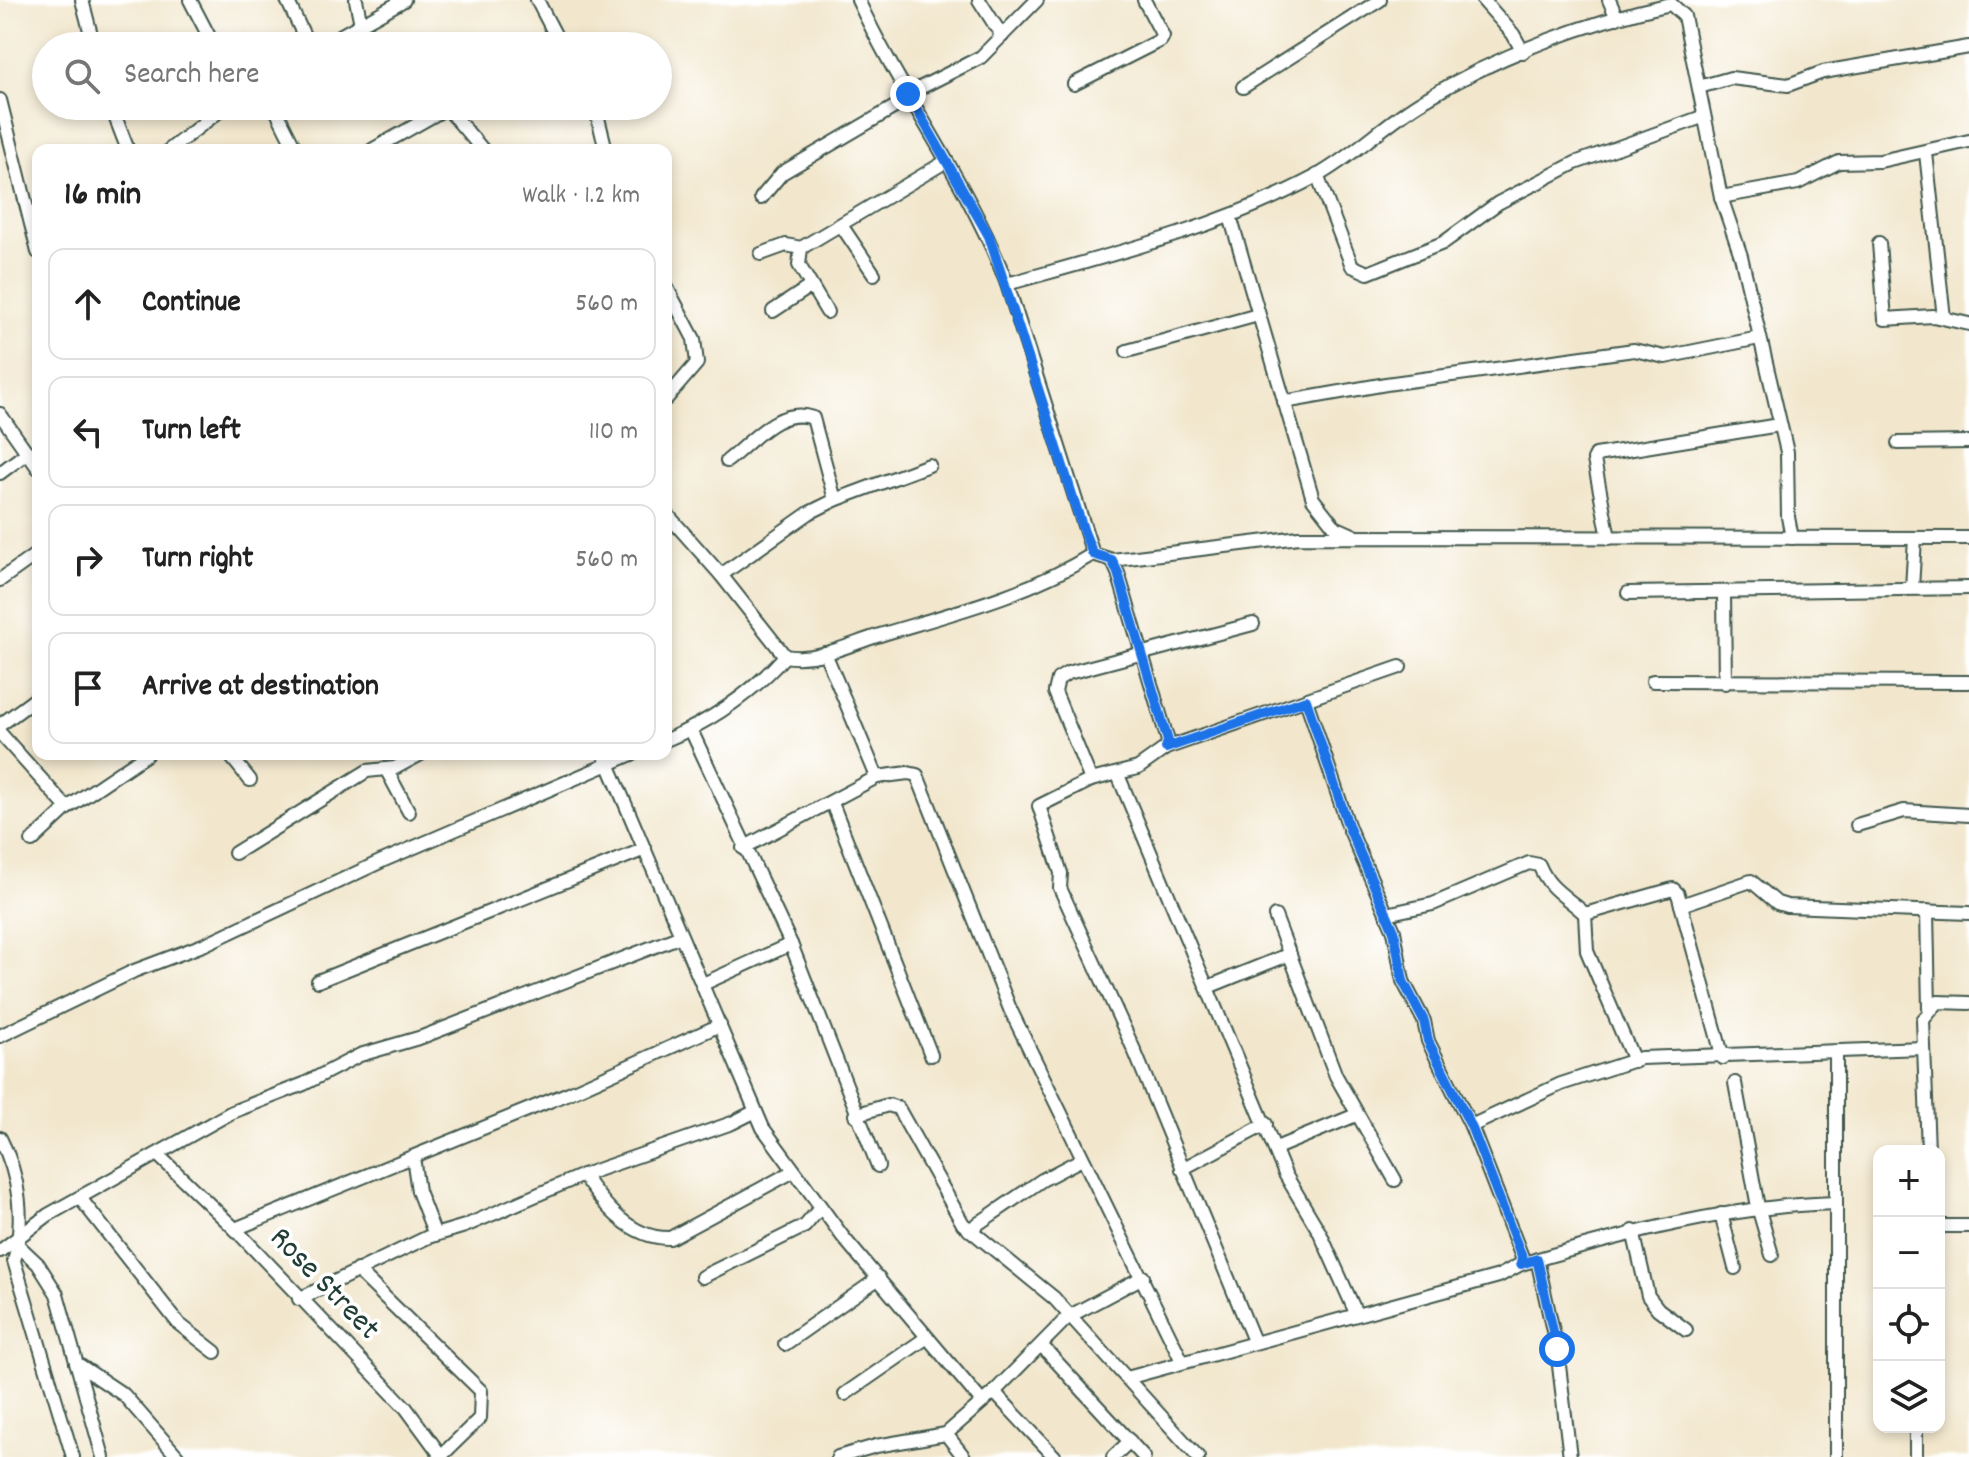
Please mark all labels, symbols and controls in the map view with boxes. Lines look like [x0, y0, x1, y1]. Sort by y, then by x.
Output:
search box [32, 32, 672, 120]
icon: search [60, 54, 104, 98]
text: Search here [124, 55, 260, 98]
route end [890, 76, 926, 112]
text: 16 min [64, 172, 141, 221]
text: Walk · 1.2 km [522, 178, 640, 215]
icon: ahead [66, 282, 110, 326]
text: Continue [142, 283, 241, 326]
text: 560 m [575, 286, 638, 323]
icon: left [66, 410, 110, 454]
text: Turn left [142, 411, 241, 454]
text: 110 m [589, 414, 638, 451]
icon: right [66, 538, 110, 582]
text: Turn right [142, 539, 253, 582]
text: 560 m [575, 542, 638, 579]
icon: arrive [66, 666, 110, 710]
text: Arrive at destination [142, 667, 379, 710]
map controls [1873, 1145, 1945, 1433]
button: + [1873, 1145, 1945, 1217]
button: − [1873, 1217, 1945, 1289]
street label: Rose Street [257, 1218, 389, 1352]
button: locate [1873, 1289, 1945, 1361]
route start [1539, 1331, 1575, 1367]
button: layers [1873, 1361, 1945, 1433]

